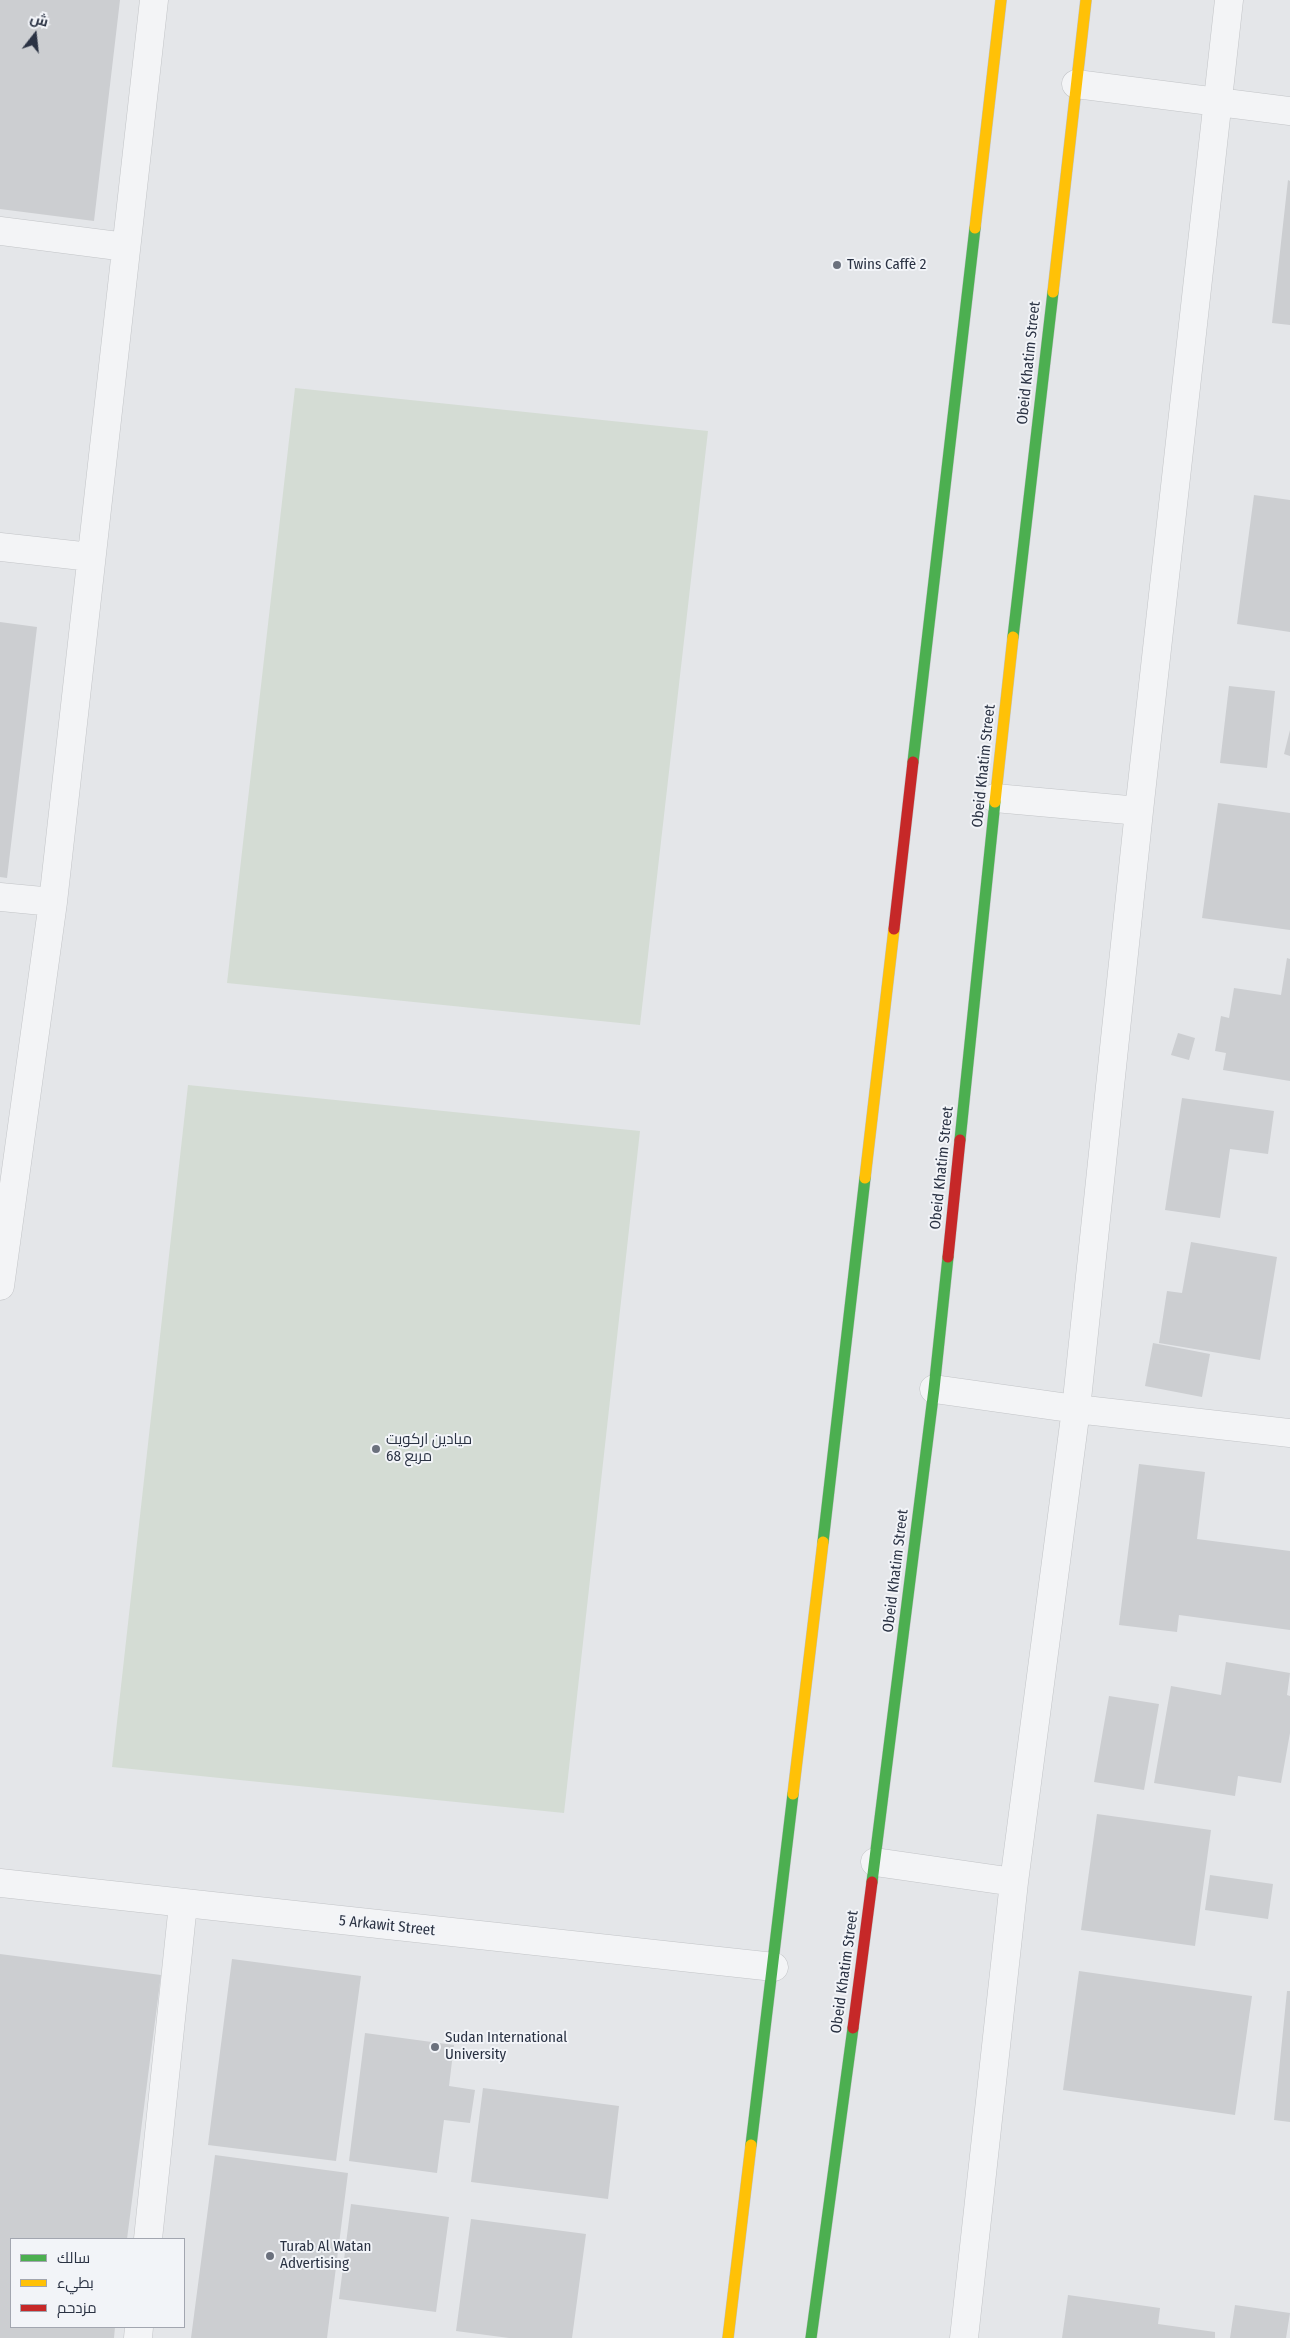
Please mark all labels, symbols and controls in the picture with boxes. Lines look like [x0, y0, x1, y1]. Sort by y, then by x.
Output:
text: ش [28, 9, 50, 31]
north arrow [10, 10, 60, 60]
place label: Twins Caffè 2 [847, 256, 926, 274]
marker: Twins Caffè 2 [831, 259, 843, 271]
street label: Obeid Khatim Street [1014, 300, 1044, 426]
street label: Obeid Khatim Street [969, 703, 999, 829]
street label: Obeid Khatim Street [927, 1105, 957, 1231]
place label: ميادين اركويت مربع 68 [386, 1431, 472, 1466]
marker: ميادين اركويت مربع 68 [370, 1443, 382, 1455]
street label: Obeid Khatim Street [880, 1508, 912, 1634]
street label: Obeid Khatim Street [827, 1909, 863, 2035]
street label: 5 Arkawit Street [338, 1912, 436, 1940]
place label: Sudan International University [445, 2029, 567, 2064]
marker: Sudan International University [429, 2041, 441, 2053]
legend [10, 2238, 185, 2328]
place label: Turab Al Watan Advertising [280, 2238, 371, 2273]
text: سالك [57, 2249, 90, 2267]
marker: Turab Al Watan Advertising [264, 2250, 276, 2262]
text: بطيء [57, 2274, 94, 2292]
text: مزدحم [57, 2299, 97, 2317]

